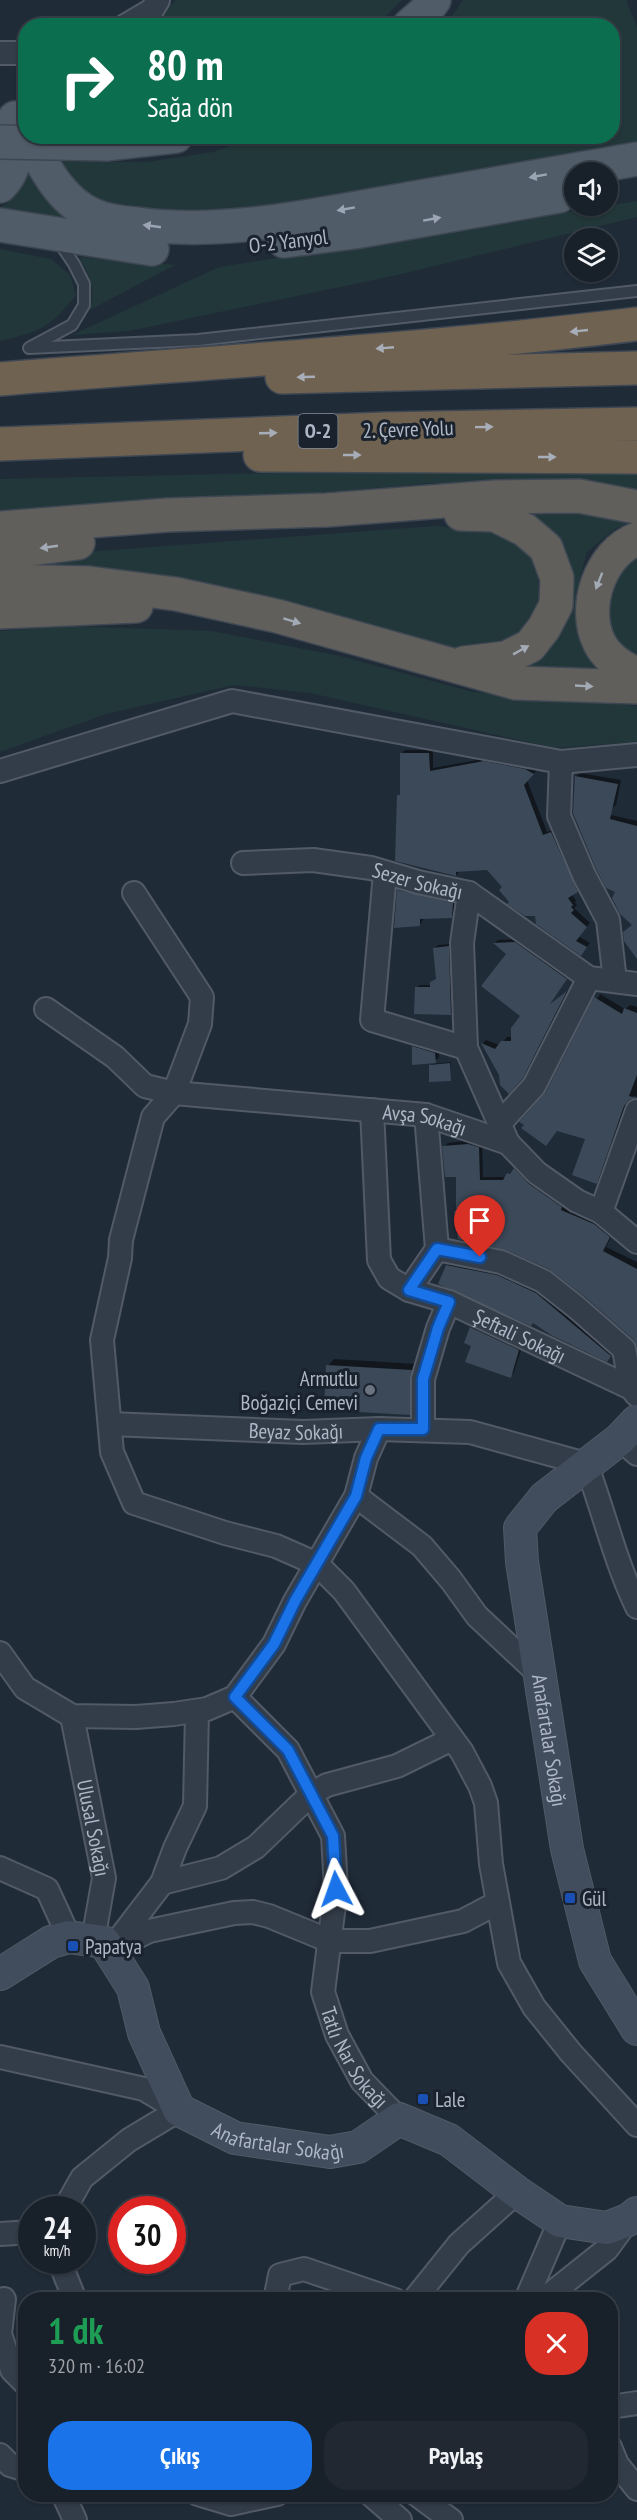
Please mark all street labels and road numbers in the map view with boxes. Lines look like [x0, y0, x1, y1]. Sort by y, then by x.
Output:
street label: O-2 Yanyol [247, 223, 329, 259]
road number: O-2 [298, 414, 338, 448]
street label: 2. Çevre Yolu [362, 414, 454, 444]
street label: Sezer Sokağı [369, 856, 465, 905]
street label: Avşa Sokağı [382, 1098, 470, 1141]
street label: Şeftali Sokağı [469, 1302, 570, 1369]
street label: Beyaz Sokağı [248, 1416, 344, 1446]
street label: Anafartalar Sokağı [526, 1672, 574, 1808]
street label: Ulusal Sokağı [71, 1777, 117, 1879]
street label: Tatlı Nar Sokağı [315, 2003, 394, 2114]
street label: Anafartalar Sokağı [208, 2115, 346, 2165]

